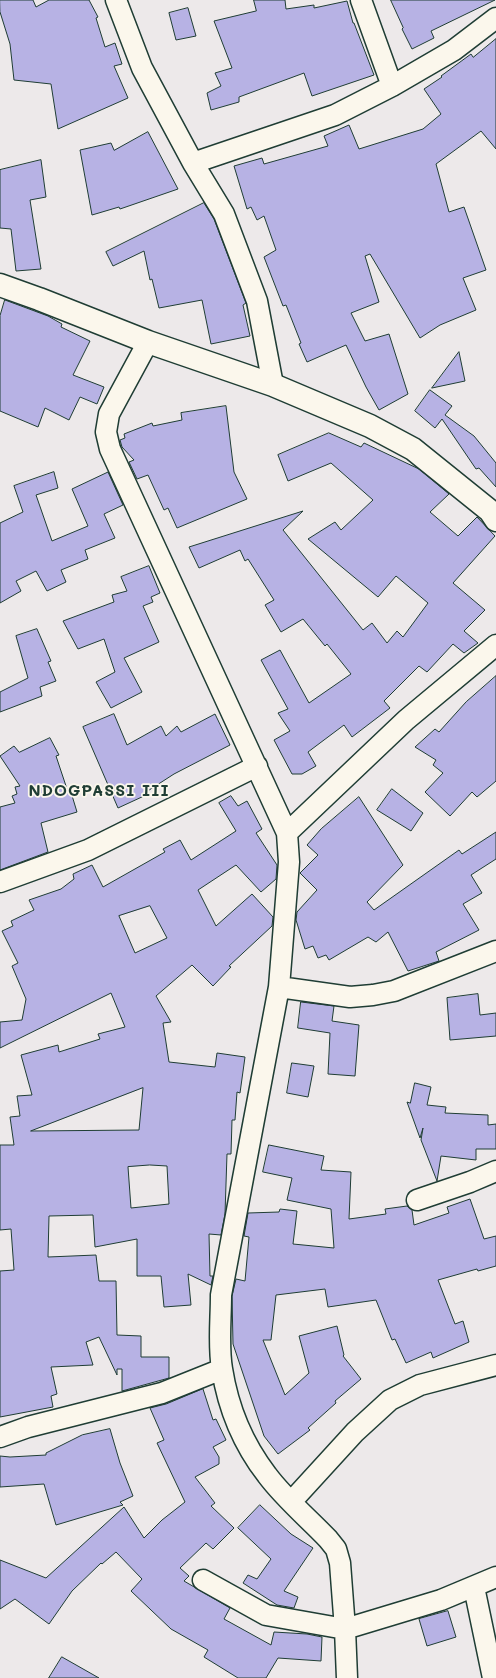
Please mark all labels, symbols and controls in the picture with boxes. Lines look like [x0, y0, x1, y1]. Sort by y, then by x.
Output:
district label: NDOGPASSI III [28, 781, 170, 801]

